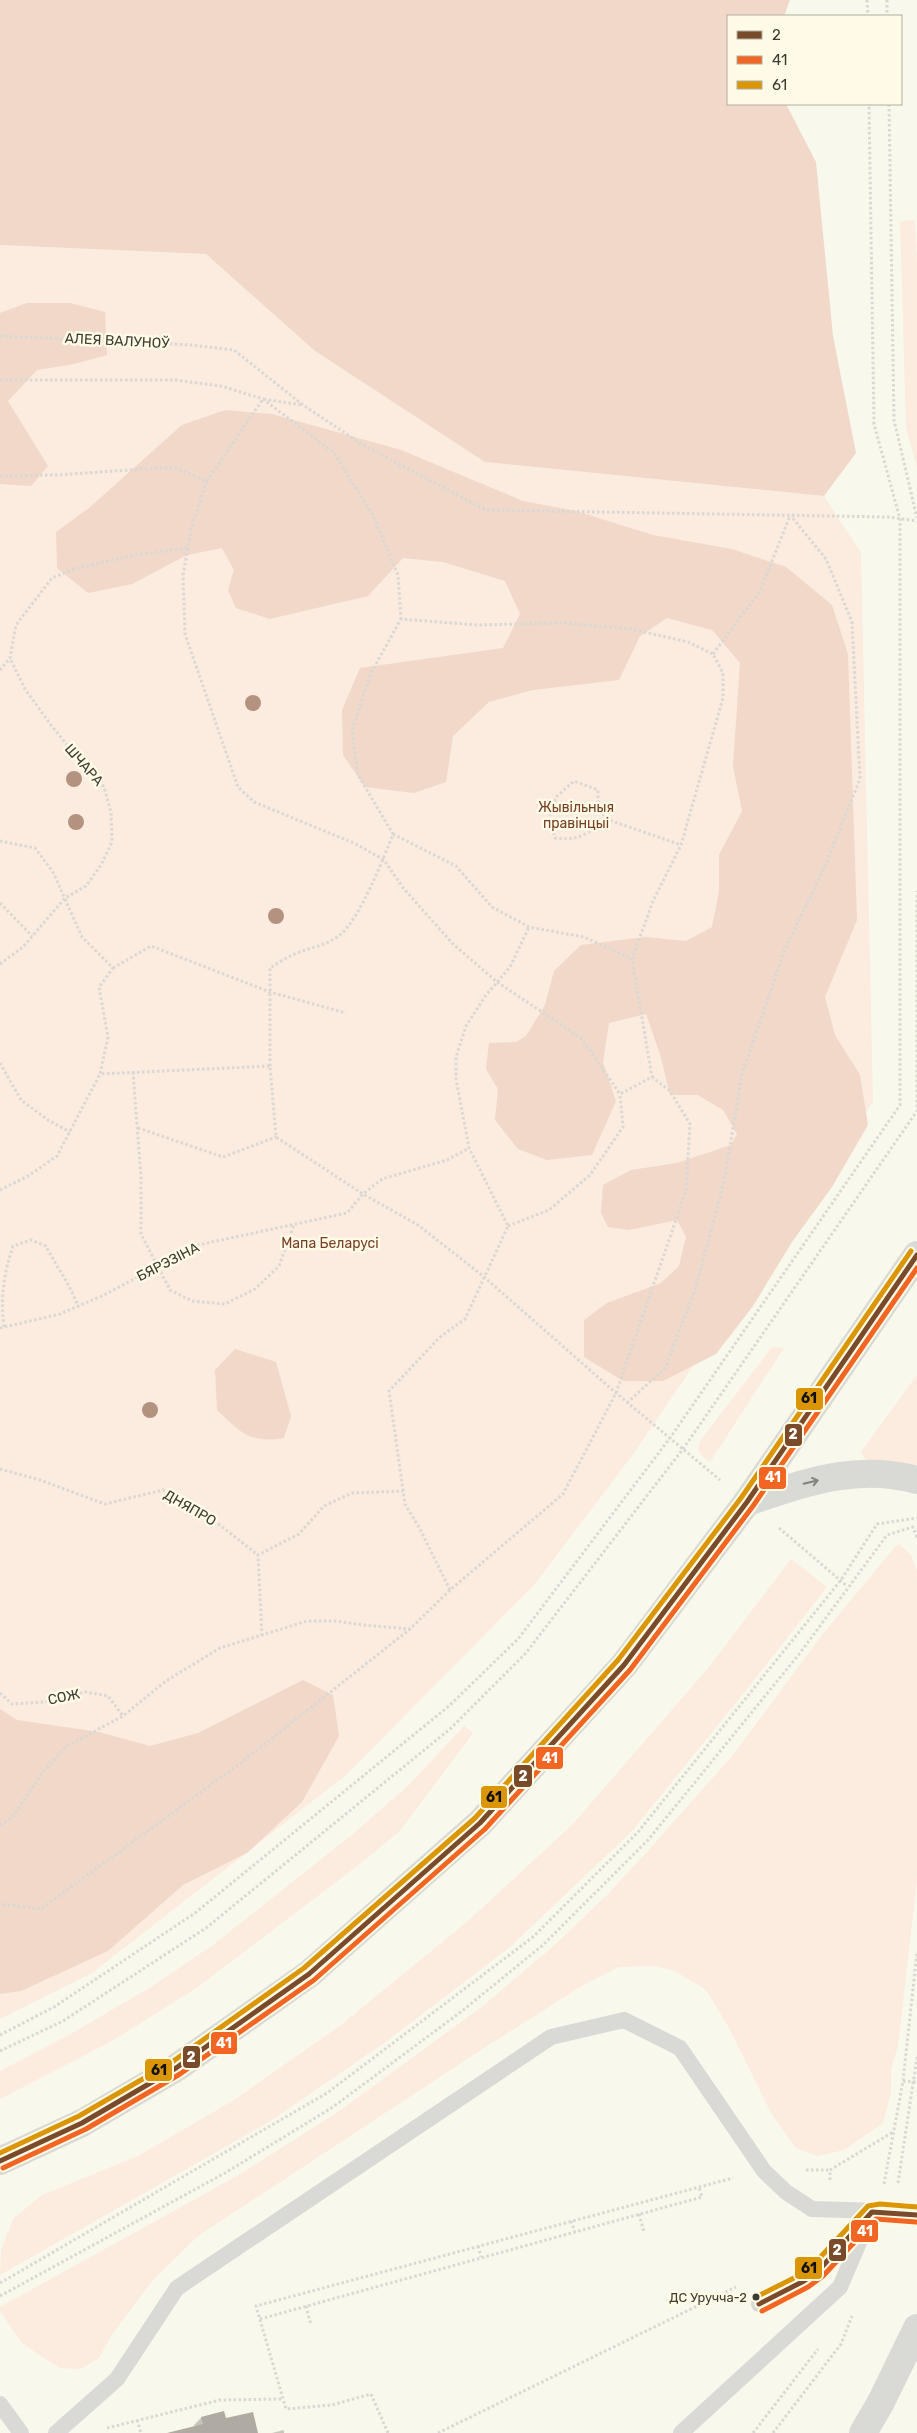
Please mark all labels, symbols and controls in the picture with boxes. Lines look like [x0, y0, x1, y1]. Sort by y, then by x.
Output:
legend [727, 15, 902, 105]
text: 2 [772, 26, 781, 44]
text: 41 [772, 51, 787, 69]
text: 61 [772, 76, 787, 94]
street label: АЛЕЯ ВАЛУНОЎ [64, 329, 171, 352]
street label: ШЧАРА [61, 740, 107, 790]
park label: Жывільныя правінцыі [538, 799, 614, 832]
park label: Мапа Беларусі [281, 1235, 379, 1252]
street label: БЯРЭЗІНА [134, 1239, 203, 1285]
line badge: 61 [795, 1387, 824, 1411]
text: 61 [801, 1390, 817, 1407]
line badge: 2 [784, 1423, 803, 1447]
text: 2 [788, 1426, 798, 1443]
line badge: 41 [758, 1466, 787, 1490]
text: 41 [765, 1469, 781, 1486]
one-way arrow [802, 1477, 818, 1486]
street label: ДНЯПРО [161, 1486, 219, 1530]
street label: СОЖ [46, 1685, 82, 1709]
line badge: 41 [535, 1746, 564, 1770]
text: 41 [542, 1750, 558, 1767]
line badge: 2 [513, 1764, 533, 1788]
text: 2 [518, 1768, 528, 1785]
line badge: 61 [480, 1785, 508, 1809]
text: 61 [486, 1789, 502, 1806]
line badge: 41 [210, 2031, 238, 2055]
text: 41 [216, 2035, 232, 2052]
line badge: 2 [182, 2045, 201, 2069]
text: 2 [186, 2049, 196, 2066]
line badge: 61 [144, 2058, 173, 2082]
text: 61 [151, 2062, 167, 2079]
line badge: 41 [850, 2219, 879, 2243]
text: 41 [857, 2223, 873, 2240]
line badge: 2 [828, 2238, 847, 2262]
text: 2 [832, 2242, 842, 2259]
line badge: 61 [794, 2256, 823, 2280]
text: 61 [801, 2260, 817, 2277]
place label: ДС Уручча-2 [669, 2290, 747, 2305]
marker: ДС Уручча-2 [751, 2292, 761, 2302]

